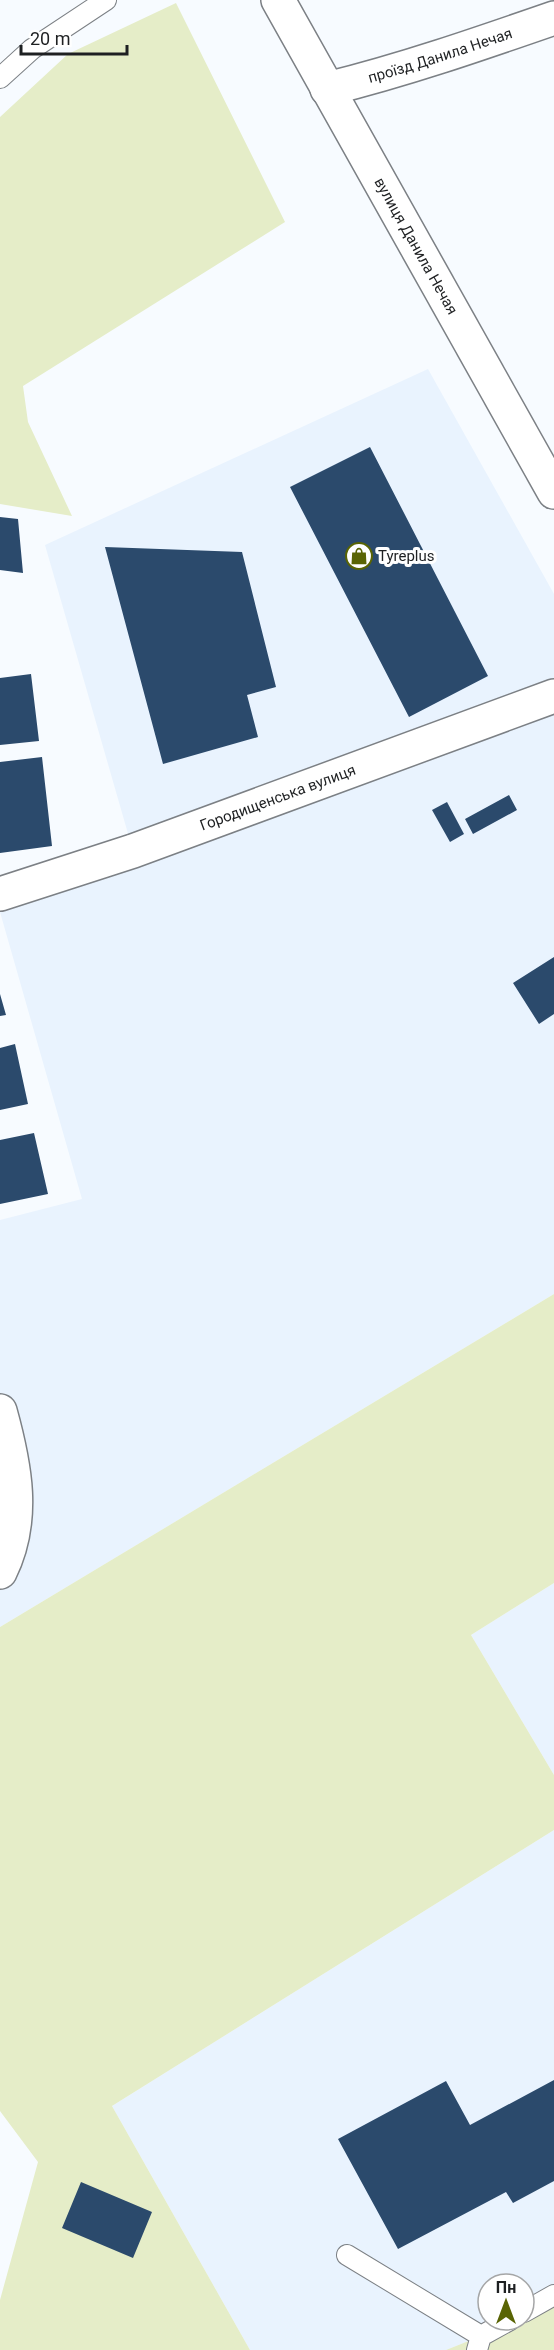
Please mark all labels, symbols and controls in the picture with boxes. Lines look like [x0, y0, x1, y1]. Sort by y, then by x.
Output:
scale bar [21, 18, 128, 56]
street label: проїзд Данила Нечая [366, 24, 515, 87]
text: 20 m [30, 28, 70, 49]
street label: вулиця Данила Нечая [370, 174, 462, 318]
shop icon: Tyreplus [344, 541, 374, 571]
place label: Tyreplus [378, 547, 435, 565]
street label: Городищенська вулиця [197, 761, 358, 835]
north arrow [476, 2272, 536, 2332]
text: Пн [496, 2278, 516, 2297]

